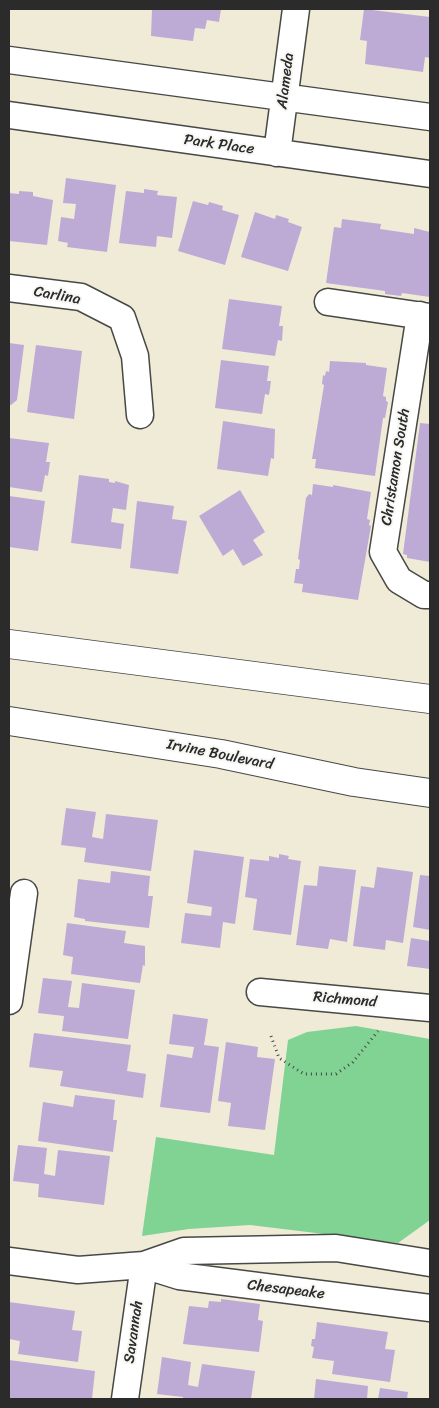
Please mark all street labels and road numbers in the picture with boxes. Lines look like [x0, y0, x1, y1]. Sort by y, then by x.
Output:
street label: Alameda [274, 52, 298, 110]
street label: Park Place [183, 131, 255, 159]
street label: Carlina [32, 283, 82, 309]
street label: Christamon South [378, 407, 414, 527]
street label: Irvine Boulevard [165, 736, 275, 774]
street label: Richmond [312, 988, 378, 1012]
street label: Chesapeake [246, 1276, 326, 1304]
street label: Savannah [121, 1300, 147, 1364]

